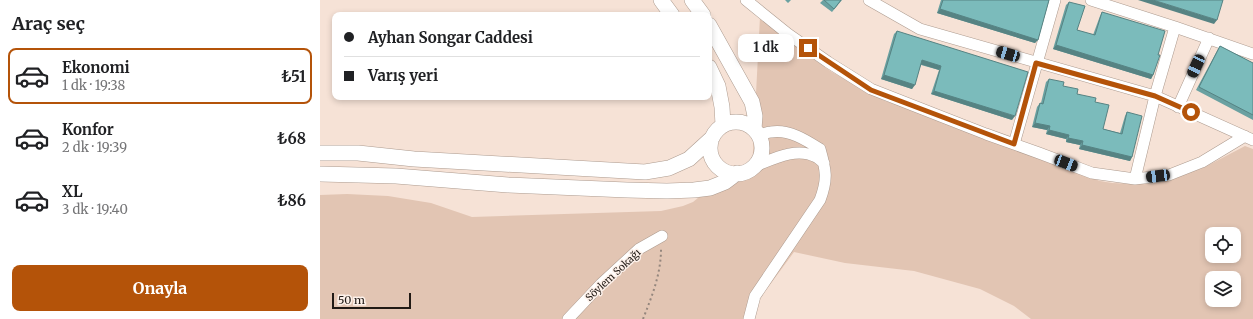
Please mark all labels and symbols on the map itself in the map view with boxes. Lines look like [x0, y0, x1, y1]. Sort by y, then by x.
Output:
callout: 1 dk [738, 34, 794, 62]
route end [799, 39, 817, 57]
car [995, 45, 1021, 63]
car [1185, 53, 1207, 79]
route start [1182, 103, 1200, 121]
car [1053, 153, 1079, 173]
car [1145, 169, 1171, 183]
street label: Söylem Sokağı [583, 246, 643, 304]
scale bar [332, 291, 411, 310]

